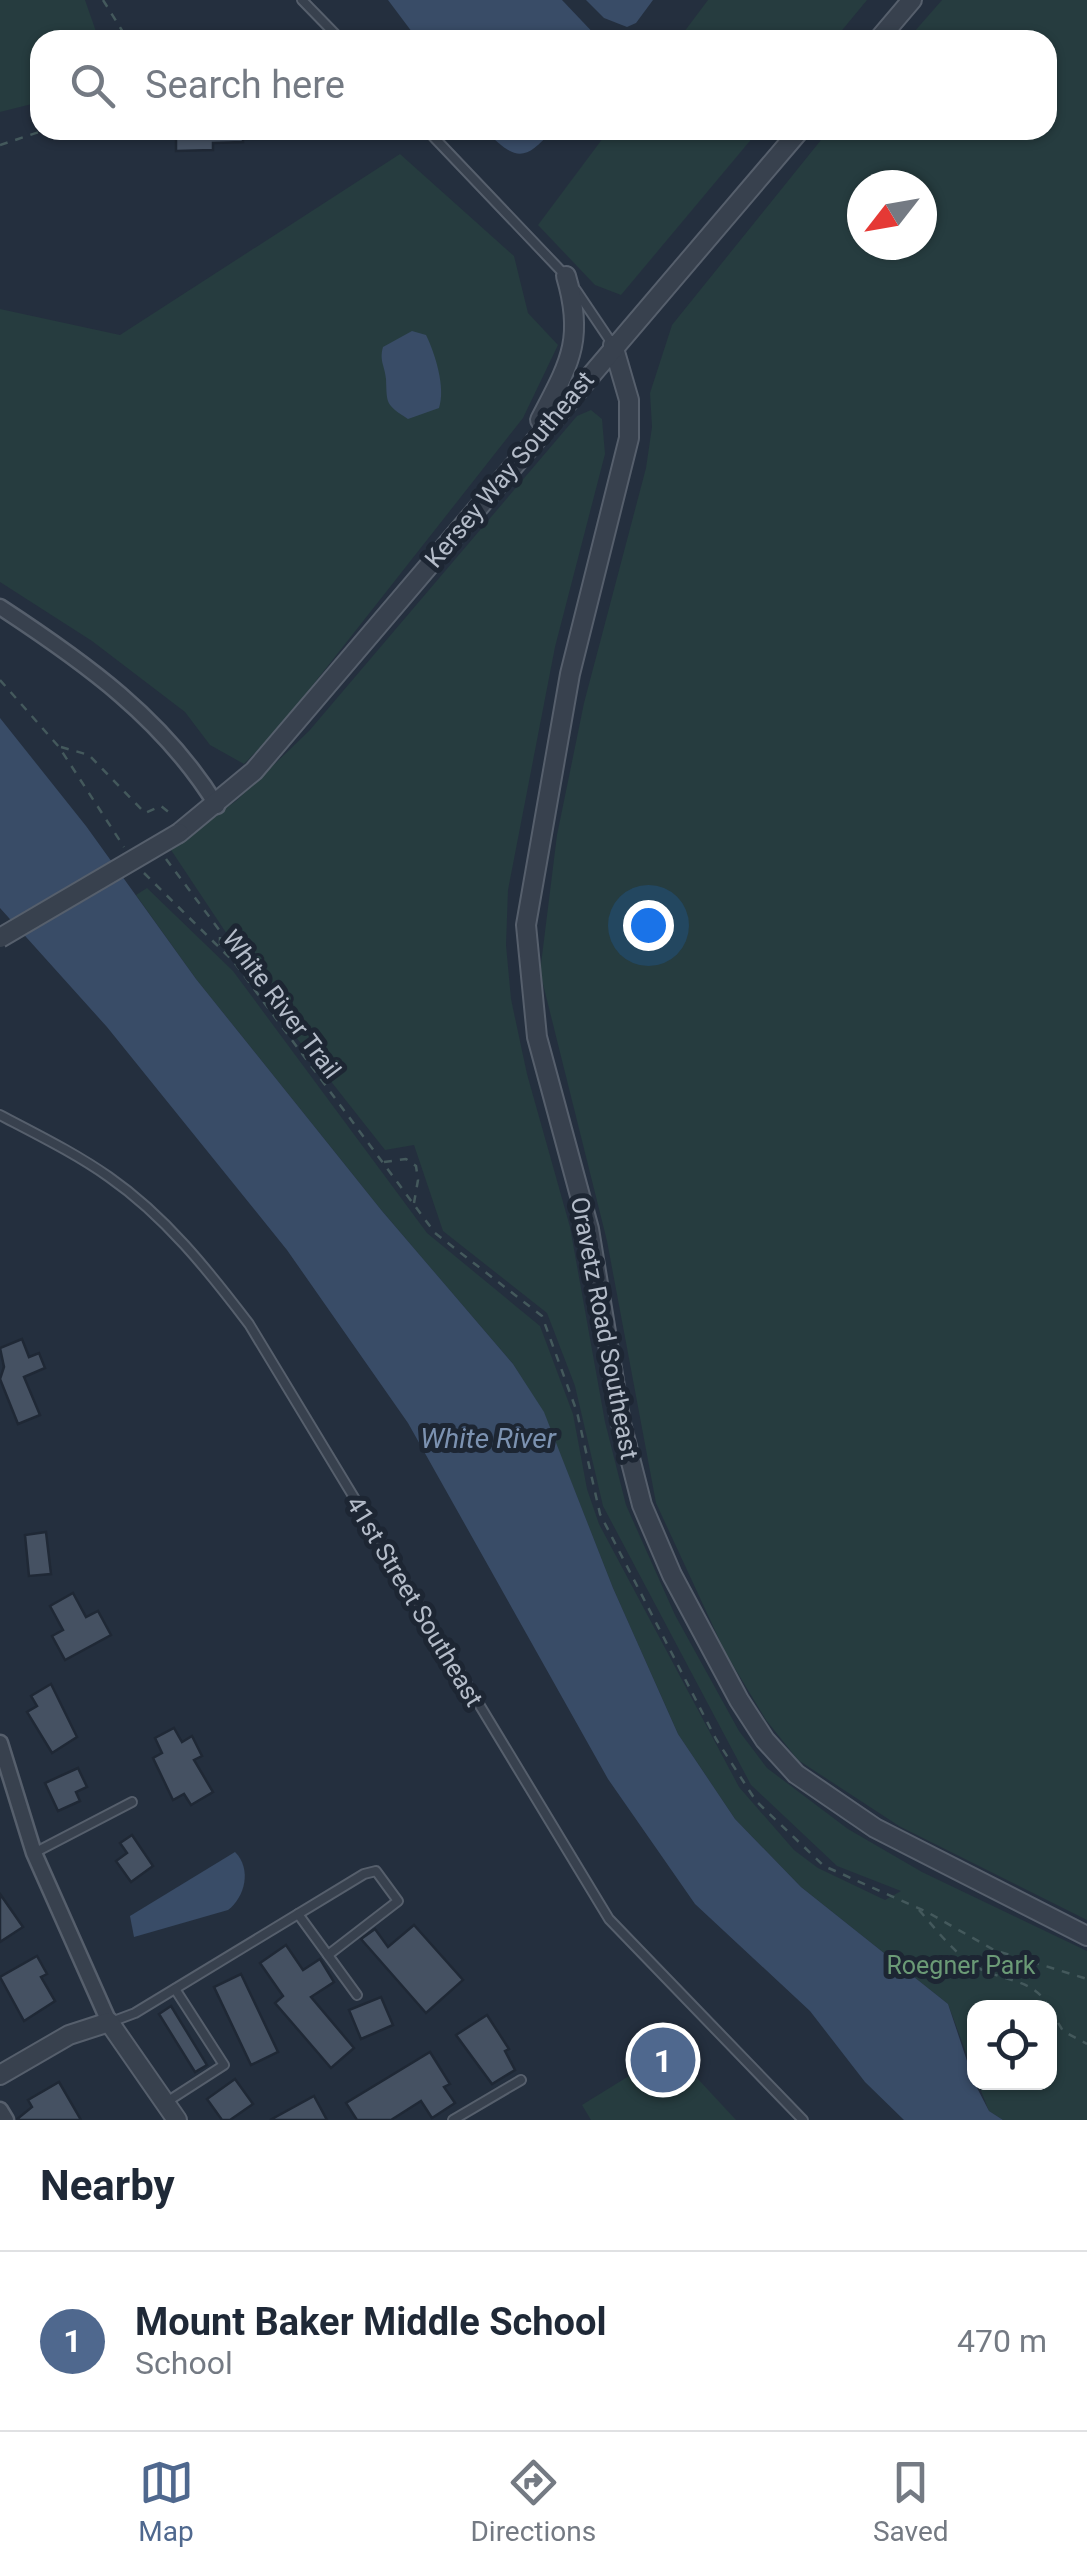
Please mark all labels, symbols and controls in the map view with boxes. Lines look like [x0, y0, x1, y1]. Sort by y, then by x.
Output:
search box [30, 30, 1057, 140]
icon: search [65, 58, 120, 113]
text: Search here [145, 63, 345, 107]
north arrow [847, 170, 937, 260]
street label: Kersey Way Southeast [419, 365, 600, 573]
your location [623, 900, 674, 951]
street label: White River Trail [216, 924, 347, 1084]
street label: Oravetz Road Southeast [565, 1194, 644, 1462]
water label: White River [420, 1422, 557, 1455]
street label: 41st Street Southeast [340, 1491, 489, 1712]
park label: Roegner Park [886, 1951, 1036, 1980]
map controls [967, 2000, 1057, 2090]
button: locate [967, 2000, 1057, 2090]
pin: 1 [630, 2022, 696, 2098]
text: Nearby [40, 2161, 175, 2210]
text: Mount Baker Middle School [135, 2300, 607, 2344]
text: 1 [63, 2322, 82, 2360]
text: 470 m [957, 2322, 1047, 2360]
text: School [135, 2344, 233, 2382]
tab: Map [138, 2455, 194, 2548]
tab: Directions [470, 2455, 596, 2548]
tab: Saved [873, 2455, 949, 2548]

